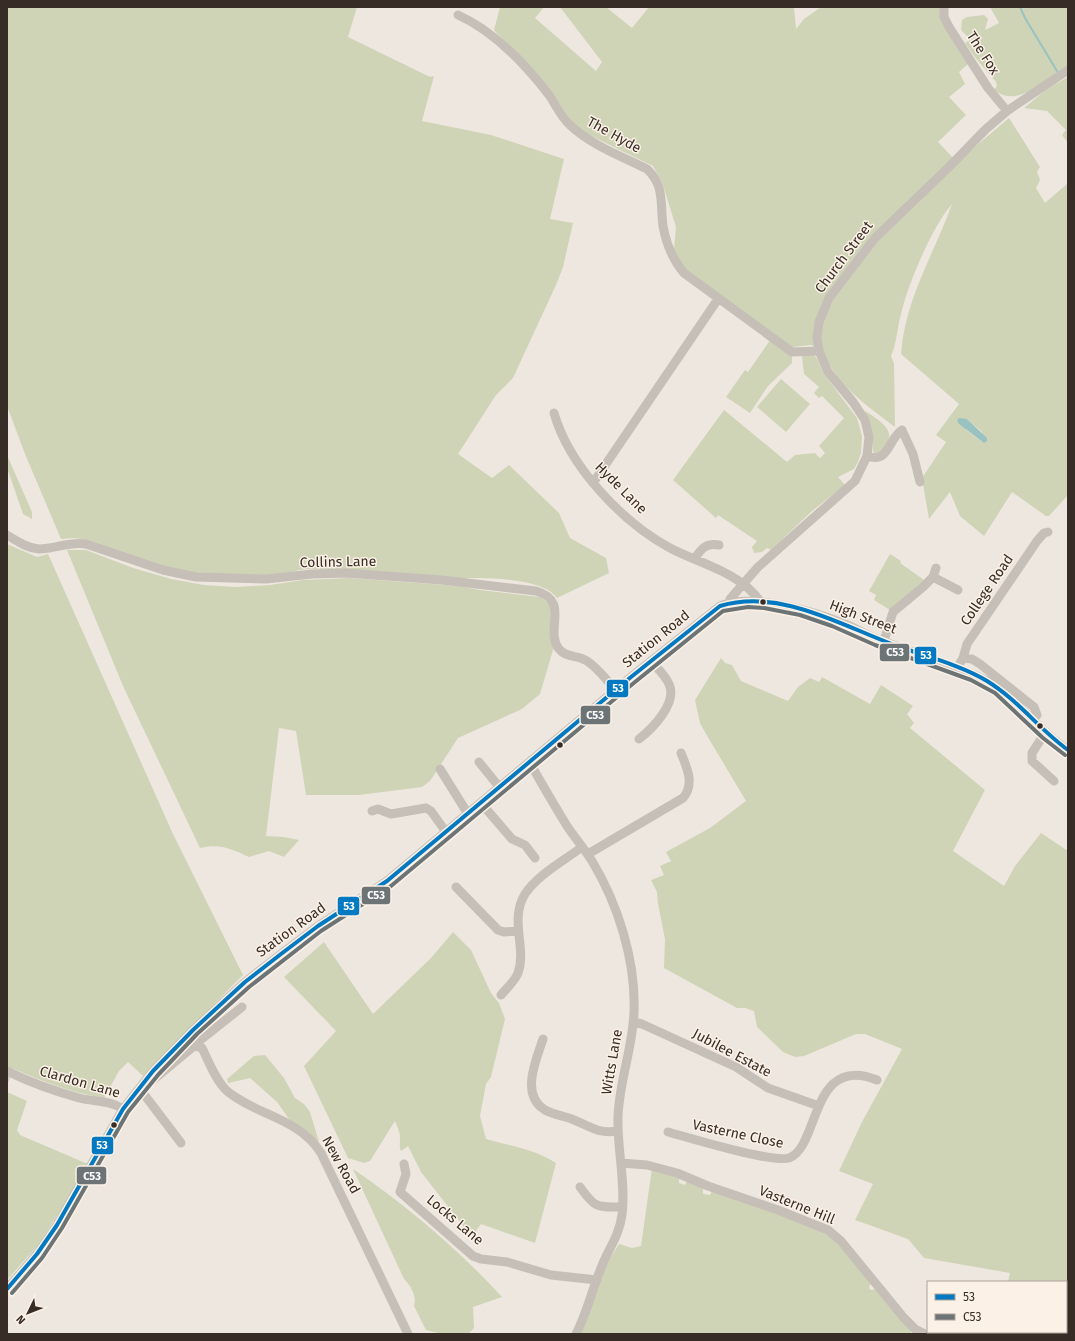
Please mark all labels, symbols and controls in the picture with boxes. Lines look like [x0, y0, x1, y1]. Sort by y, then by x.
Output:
street label: The Fox [963, 28, 1003, 78]
street label: The Hyde [584, 113, 644, 157]
street label: Church Street [811, 217, 877, 296]
street label: Hyde Lane [592, 459, 650, 517]
street label: College Road [957, 551, 1017, 629]
street label: Collins Lane [300, 553, 376, 571]
street label: High Street [827, 596, 900, 638]
unlabelled marker [758, 597, 768, 607]
street label: Station Road [619, 607, 693, 671]
line badge: C53 [879, 643, 910, 662]
text: C53 [886, 646, 904, 659]
line badge: 53 [914, 646, 937, 665]
text: 53 [920, 649, 932, 662]
line badge: 53 [606, 679, 629, 698]
text: 53 [612, 682, 624, 695]
line badge: C53 [580, 705, 611, 725]
text: C53 [586, 709, 604, 722]
unlabelled marker [1035, 721, 1045, 731]
unlabelled marker [555, 740, 565, 750]
line badge: C53 [361, 886, 391, 905]
text: C53 [367, 889, 385, 902]
line badge: 53 [337, 896, 360, 916]
street label: Station Road [253, 899, 329, 961]
text: 53 [343, 900, 355, 913]
street label: Jubilee Estate [690, 1025, 774, 1081]
street label: Witts Lane [598, 1028, 626, 1096]
street label: Clardon Lane [38, 1062, 122, 1102]
street label: Vasterne Close [691, 1116, 785, 1152]
unlabelled marker [109, 1120, 119, 1130]
street label: New Road [318, 1133, 364, 1197]
line badge: 53 [91, 1136, 114, 1155]
text: 53 [96, 1139, 108, 1152]
line badge: C53 [76, 1166, 107, 1185]
text: C53 [83, 1170, 101, 1183]
street label: Vasterne Hill [757, 1182, 837, 1228]
street label: Locks Lane [423, 1191, 487, 1249]
legend [927, 1281, 1067, 1333]
text: 53 [963, 1290, 975, 1304]
north arrow [8, 1293, 48, 1333]
text: C53 [963, 1310, 982, 1324]
text: N [14, 1312, 28, 1327]

